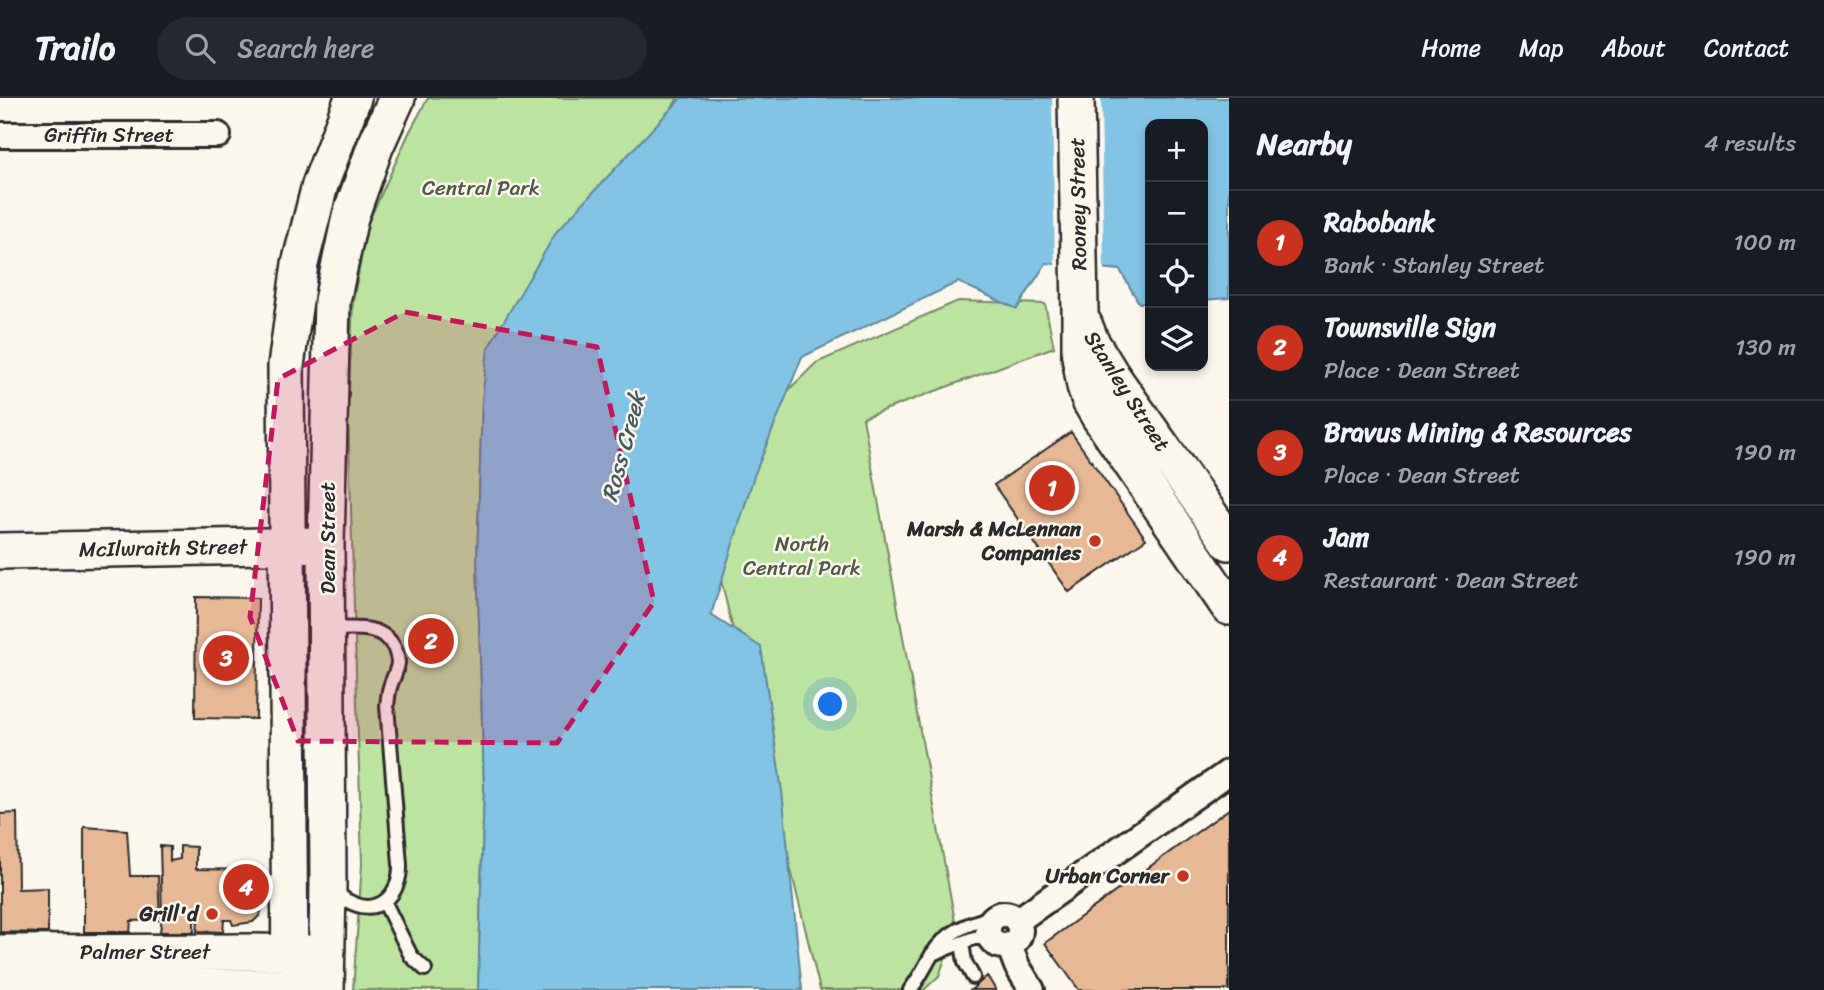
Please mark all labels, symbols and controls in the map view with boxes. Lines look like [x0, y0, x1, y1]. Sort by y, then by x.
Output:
search box [157, 17, 647, 80]
text: Trailo [35, 19, 115, 77]
text: Search here [237, 25, 374, 71]
text: Home [1421, 27, 1481, 69]
text: Map [1519, 27, 1563, 69]
text: About [1601, 27, 1666, 69]
text: Contact [1704, 27, 1789, 69]
icon: search [181, 29, 219, 67]
street label: Griffin Street [44, 116, 174, 154]
text: Nearby [1257, 117, 1352, 171]
map controls [1145, 119, 1208, 371]
button: + [1145, 119, 1208, 182]
text: 4 results [1704, 123, 1796, 164]
street label: Rooney Street [1058, 137, 1098, 271]
park label: Central Park [422, 169, 540, 207]
button: − [1145, 182, 1208, 245]
text: Rabobank [1324, 199, 1435, 245]
text: 1 [1275, 222, 1285, 263]
text: 100 m [1733, 222, 1796, 263]
button: locate [1145, 245, 1208, 308]
text: Bank · Stanley Street [1324, 245, 1544, 286]
text: Townsville Sign [1324, 304, 1496, 350]
button: layers [1145, 308, 1208, 371]
street label: Stanley Street [1073, 323, 1181, 459]
text: 2 [1273, 327, 1287, 368]
text: 130 m [1735, 327, 1796, 368]
text: Place · Dean Street [1324, 350, 1520, 391]
water label: Ross Creek [589, 385, 658, 506]
text: Bravus Mining & Resources [1324, 409, 1632, 455]
text: 3 [1274, 432, 1286, 473]
text: 190 m [1734, 432, 1796, 473]
text: Place · Dean Street [1324, 455, 1520, 496]
pin: 1 [1029, 462, 1075, 514]
street label: Dean Street [309, 482, 347, 594]
place label: Marsh & McLennan Companies [906, 510, 1082, 572]
text: Jam [1324, 514, 1369, 560]
park label: North Central Park [743, 525, 861, 587]
street label: McIlwraith Street [79, 528, 249, 568]
marker: Marsh & McLennan Companies [1087, 533, 1103, 549]
text: 4 [1273, 537, 1287, 578]
text: 190 m [1734, 537, 1796, 578]
text: Restaurant · Dean Street [1324, 560, 1578, 601]
pin: 2 [408, 615, 454, 667]
pin: 3 [203, 632, 249, 684]
your location [813, 687, 847, 721]
place label: Urban Corner [1045, 857, 1170, 895]
pin: 4 [223, 861, 269, 913]
marker: Urban Corner [1175, 868, 1191, 884]
place label: Grill'd [139, 895, 200, 933]
marker: Grill'd [204, 906, 220, 922]
street label: Palmer Street [80, 933, 212, 971]

